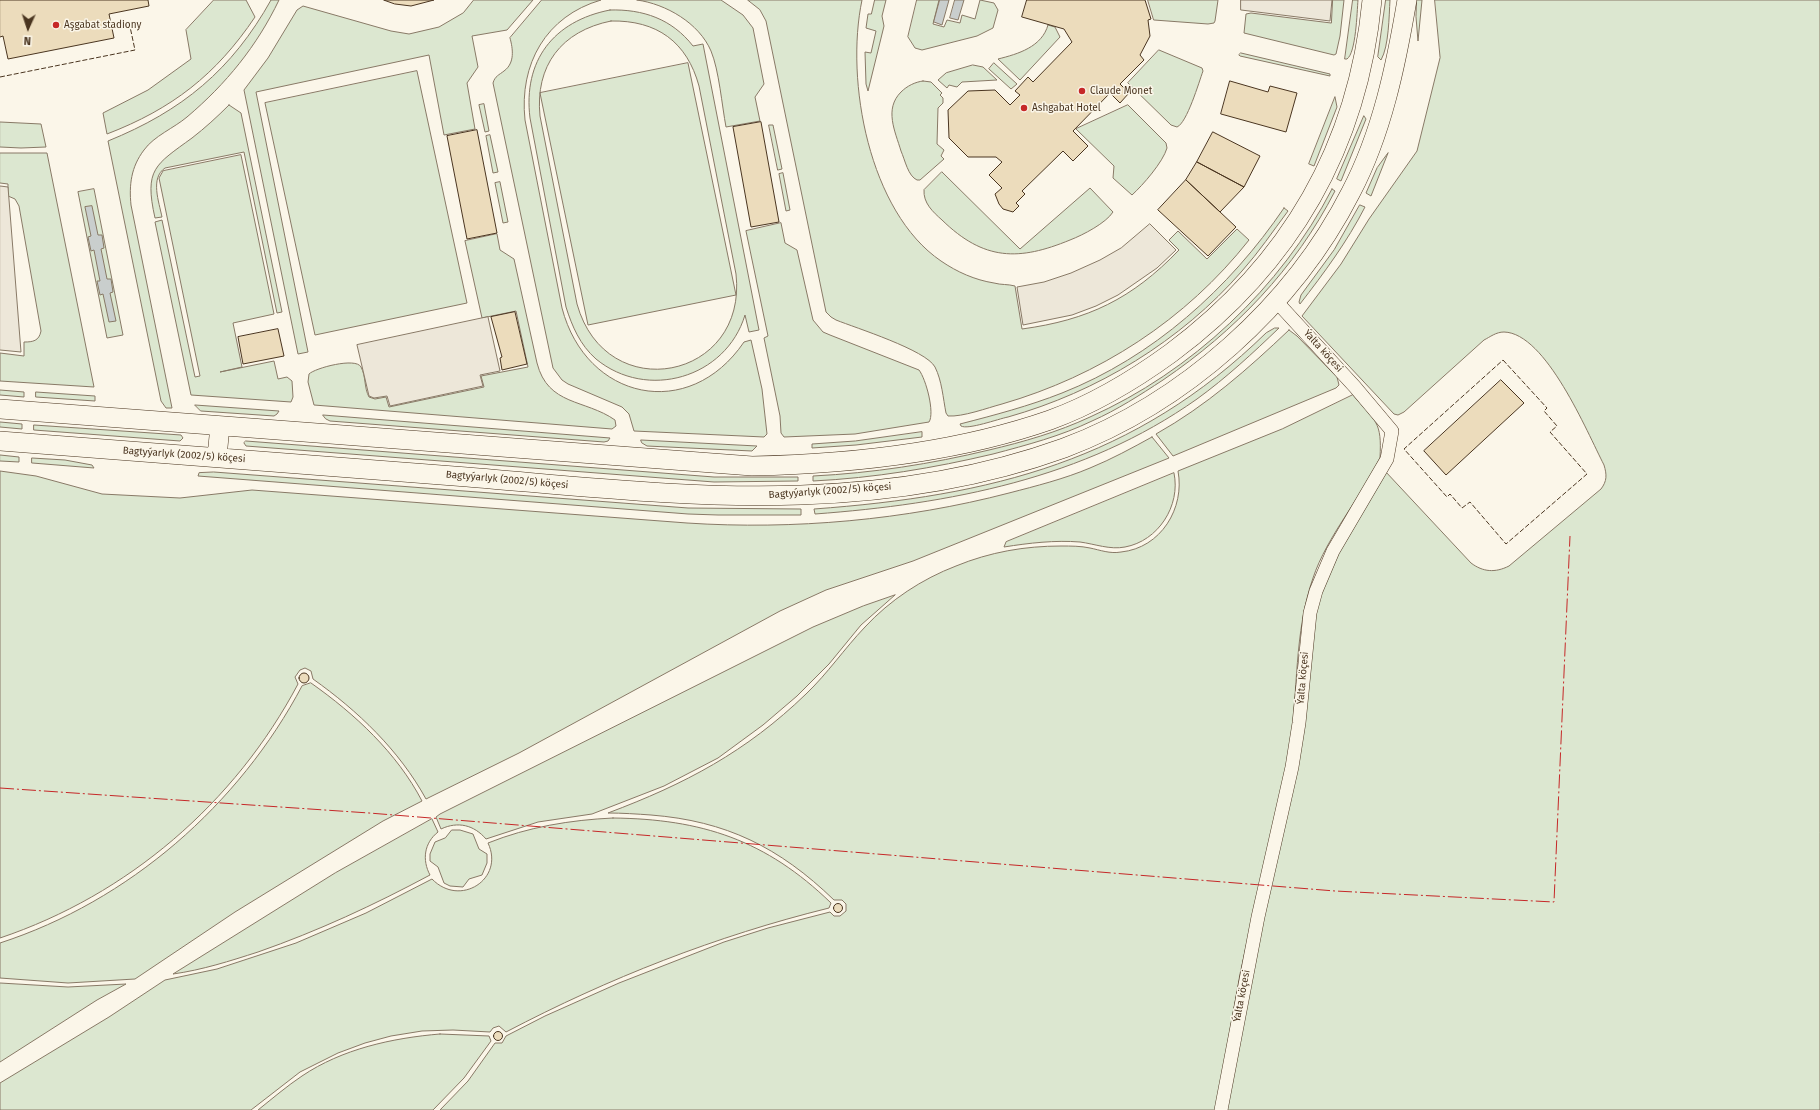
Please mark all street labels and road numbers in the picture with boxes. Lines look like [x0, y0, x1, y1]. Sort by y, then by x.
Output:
street label: Ýalta köçesi [1301, 327, 1345, 375]
street label: Bagtyýarlyk (2002/5) köçesi [122, 445, 246, 465]
street label: Bagtyýarlyk (2002/5) köçesi [445, 469, 569, 491]
street label: Bagtyýarlyk (2002/5) köçesi [768, 481, 892, 501]
street label: Ýalta köçesi [1295, 651, 1311, 705]
street label: Ýalta köçesi [1231, 969, 1253, 1023]

